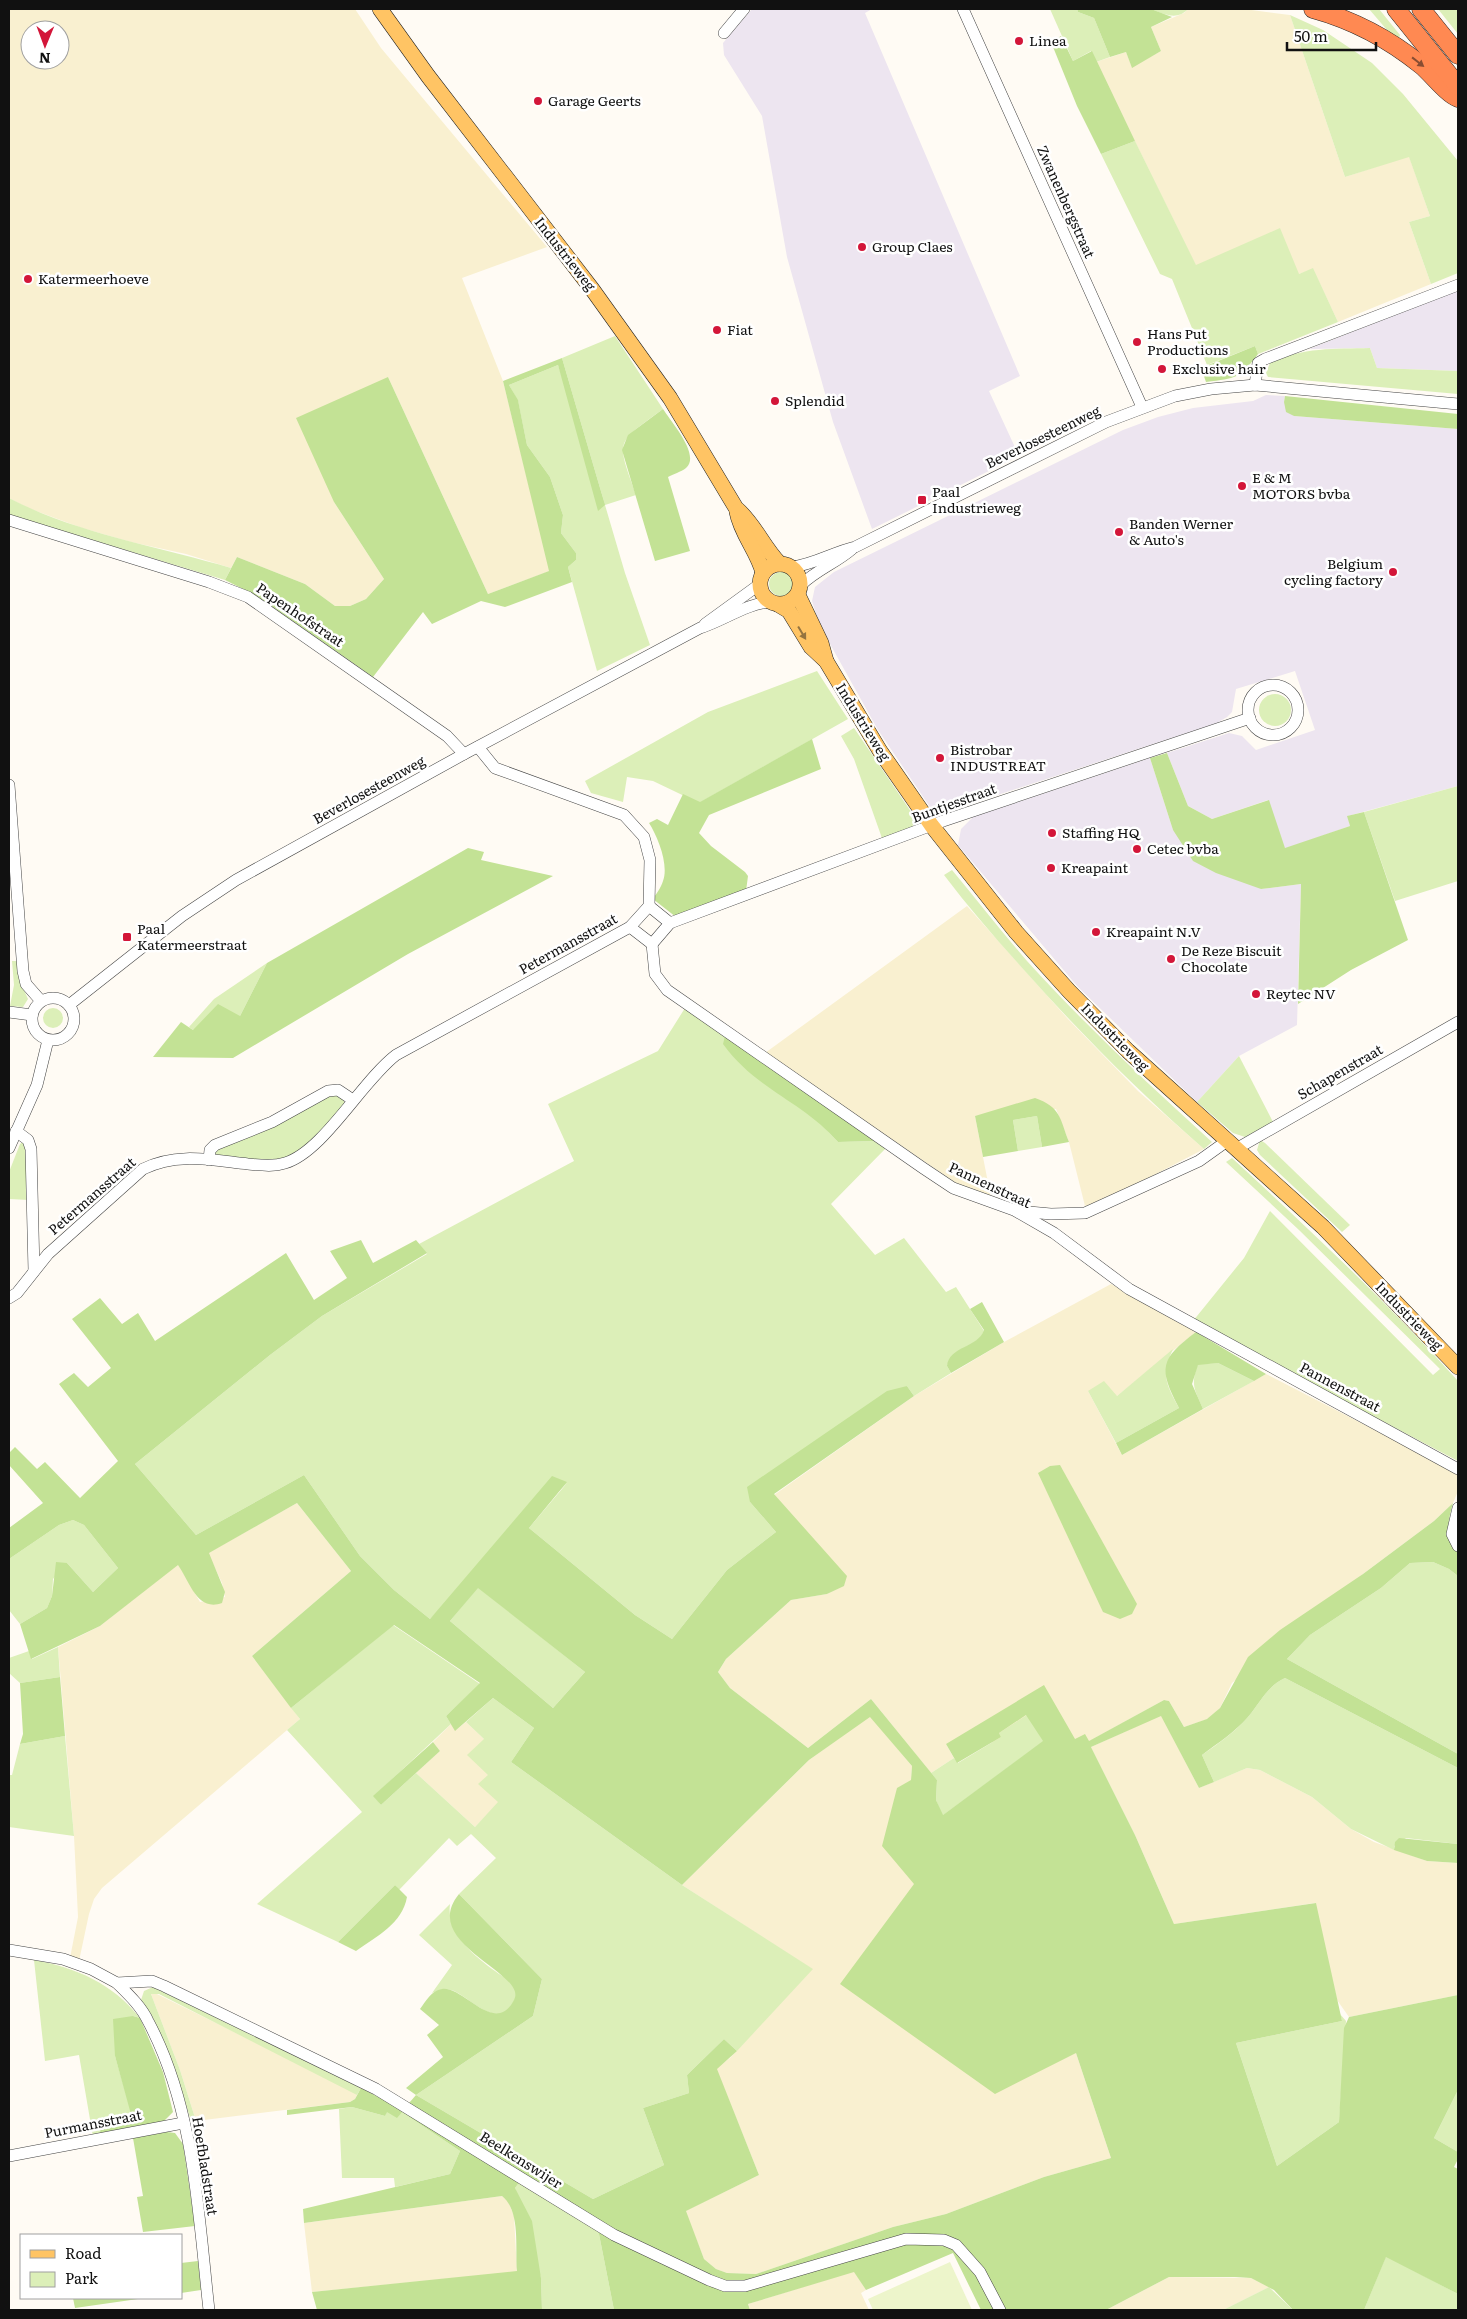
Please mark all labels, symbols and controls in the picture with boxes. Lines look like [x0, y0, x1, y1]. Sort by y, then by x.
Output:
north arrow [20, 20, 70, 70]
scale bar [1287, 20, 1376, 52]
text: 50 m [1294, 24, 1328, 47]
place label: Linea [1029, 30, 1067, 50]
marker: Linea [1013, 35, 1025, 47]
text: N [38, 49, 51, 69]
one-way arrow [1411, 57, 1424, 68]
place label: Garage Geerts [548, 90, 641, 110]
marker: Garage Geerts [532, 95, 544, 107]
street label: Zwanenbergstraat [1033, 142, 1101, 261]
street label: Industrieweg [531, 212, 601, 295]
place label: Group Claes [872, 236, 953, 256]
marker: Group Claes [856, 241, 868, 253]
place label: Katermeerhoeve [38, 268, 149, 288]
marker: Katermeerhoeve [22, 273, 34, 285]
place label: Fiat [727, 319, 753, 339]
place label: Hans Put Productions [1147, 323, 1228, 359]
marker: Fiat [711, 324, 723, 336]
marker: Hans Put Productions [1131, 336, 1143, 348]
place label: Exclusive hair [1172, 358, 1266, 378]
marker: Exclusive hair [1156, 363, 1168, 375]
place label: Splendid [785, 390, 845, 410]
marker: Splendid [769, 395, 781, 407]
street label: Beverlosesteenweg [982, 400, 1103, 473]
place label: E & M MOTORS bvba [1252, 467, 1351, 503]
marker: E & M MOTORS bvba [1236, 480, 1248, 492]
place label: Paal Industrieweg [932, 481, 1021, 517]
marker: Paal Industrieweg [916, 494, 928, 506]
place label: Banden Werner & Auto's [1129, 513, 1234, 549]
marker: Banden Werner & Auto's [1113, 526, 1125, 538]
place label: Belgium cycling factory [1284, 553, 1384, 589]
marker: Belgium cycling factory [1387, 566, 1399, 578]
street label: Papenhofstraat [253, 577, 349, 651]
one-way arrow [798, 627, 807, 640]
street label: Industrieweg [832, 678, 896, 765]
place label: Bistrobar INDUSTREAT [950, 739, 1046, 775]
street label: Beverlosesteenweg [309, 750, 428, 828]
marker: Bistrobar INDUSTREAT [934, 752, 946, 764]
street label: Buntjesstraat [908, 777, 999, 827]
place label: Staffing HQ [1062, 822, 1142, 842]
marker: Staffing HQ [1046, 827, 1058, 839]
place label: Cetec bvba [1147, 838, 1219, 858]
marker: Cetec bvba [1131, 843, 1143, 855]
place label: Kreapaint [1061, 857, 1128, 877]
marker: Kreapaint [1045, 862, 1057, 874]
street label: Petermansstraat [515, 908, 621, 978]
place label: Paal Katermeerstraat [137, 918, 247, 954]
place label: Kreapaint N.V [1106, 921, 1202, 941]
marker: Kreapaint N.V [1090, 926, 1102, 938]
marker: Paal Katermeerstraat [121, 931, 133, 943]
place label: De Reze Biscuit Chocolate [1181, 940, 1282, 976]
marker: De Reze Biscuit Chocolate [1165, 953, 1177, 965]
place label: Reytec NV [1266, 983, 1336, 1003]
marker: Reytec NV [1250, 988, 1262, 1000]
street label: Industrieweg [1077, 998, 1154, 1075]
street label: Schapenstraat [1293, 1038, 1386, 1104]
street label: Petermansstraat [43, 1151, 140, 1239]
street label: Pannenstraat [946, 1156, 1035, 1212]
street label: Industrieweg [1372, 1276, 1448, 1354]
street label: Pannenstraat [1297, 1356, 1385, 1416]
street label: Purmansstraat [42, 2104, 144, 2142]
street label: Hoefbladstraat [188, 2115, 224, 2217]
street label: Beelkenswijer [476, 2126, 567, 2193]
legend [20, 2234, 182, 2299]
text: Road [65, 2241, 101, 2264]
text: Park [65, 2266, 99, 2289]

